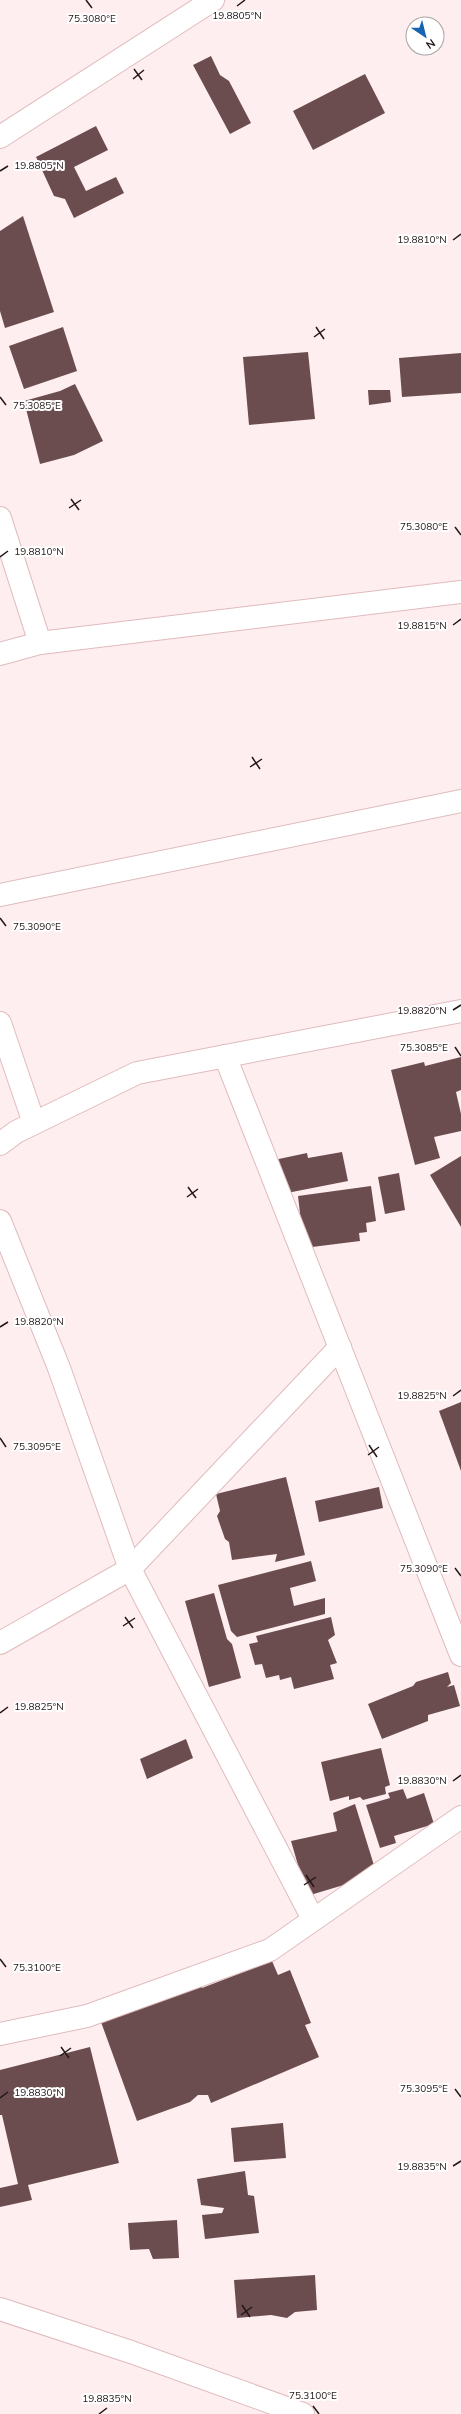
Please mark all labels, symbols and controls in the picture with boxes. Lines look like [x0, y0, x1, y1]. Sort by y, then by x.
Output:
text: 19.8805°N [212, 9, 262, 22]
text: 75.3080°E [68, 12, 116, 25]
north arrow [405, 16, 445, 56]
text: N [423, 36, 438, 52]
text: 19.8805°N [14, 159, 64, 172]
text: 19.8810°N [397, 233, 447, 246]
text: 75.3085°E [13, 399, 61, 412]
text: 75.3080°E [400, 520, 448, 533]
text: 19.8810°N [14, 545, 64, 558]
text: 19.8815°N [397, 619, 447, 632]
text: 75.3090°E [13, 920, 61, 933]
text: 19.8820°N [397, 1004, 447, 1017]
text: 75.3085°E [400, 1041, 448, 1054]
text: 19.8820°N [14, 1315, 64, 1328]
text: 19.8825°N [397, 1389, 447, 1402]
text: 75.3095°E [13, 1440, 61, 1453]
text: 75.3090°E [400, 1562, 448, 1575]
text: 19.8825°N [14, 1700, 64, 1713]
text: 19.8830°N [397, 1774, 447, 1787]
text: 75.3100°E [13, 1961, 61, 1974]
text: 75.3095°E [400, 2082, 448, 2095]
text: 19.8830°N [14, 2086, 64, 2099]
text: 19.8835°N [397, 2160, 447, 2173]
text: 75.3100°E [289, 2389, 337, 2402]
text: 19.8835°N [82, 2392, 132, 2405]

